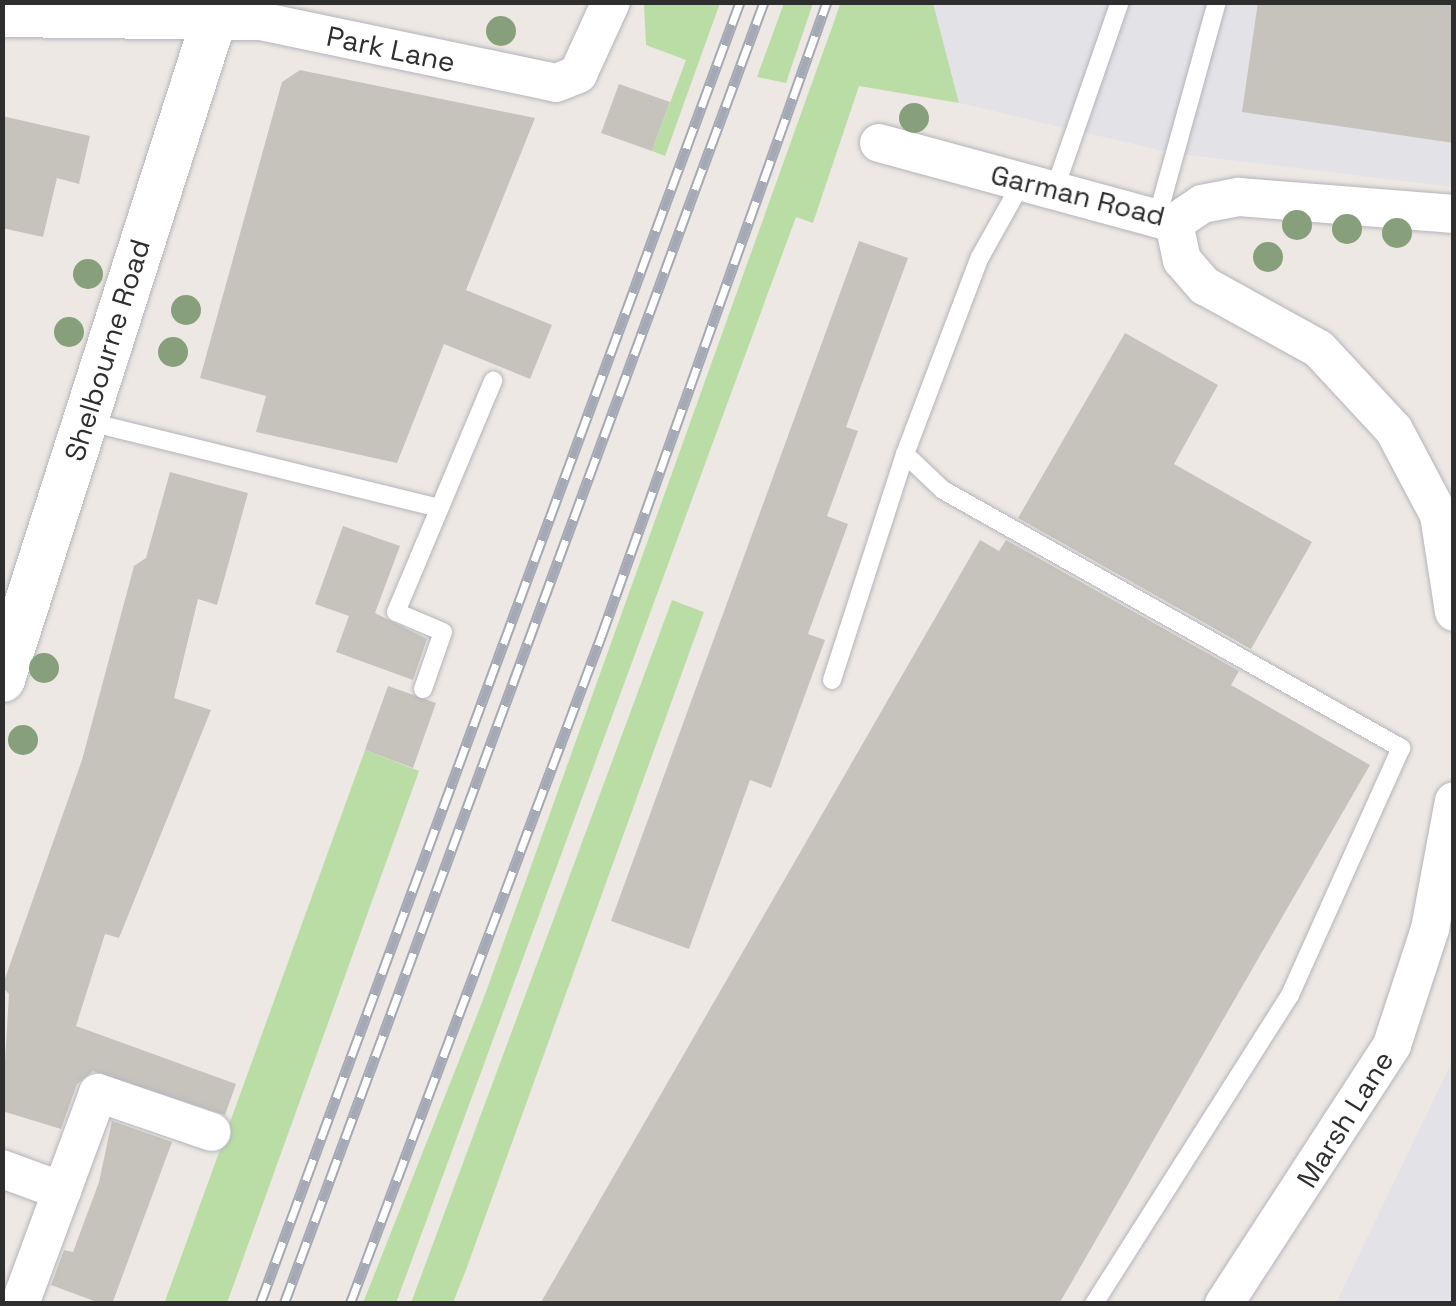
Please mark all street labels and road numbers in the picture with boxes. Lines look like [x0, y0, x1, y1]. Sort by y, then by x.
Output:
street label: Park Lane [324, 19, 458, 79]
street label: Garman Road [987, 157, 1169, 233]
street label: Shelbourne Road [57, 235, 157, 465]
street label: Marsh Lane [1290, 1044, 1400, 1194]

